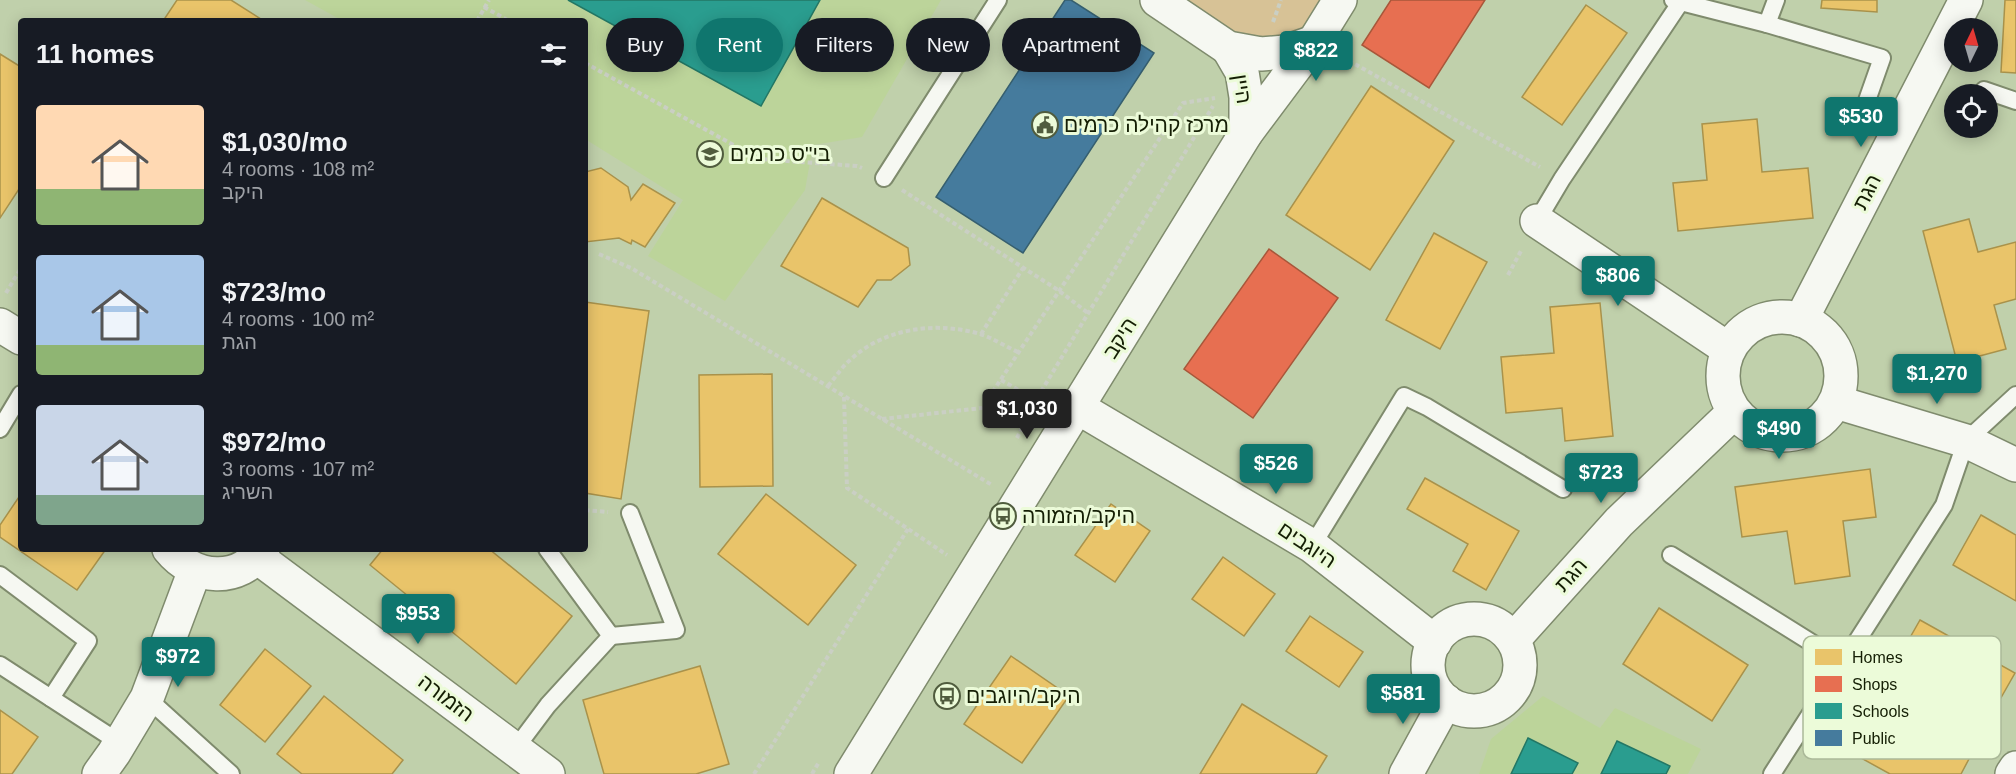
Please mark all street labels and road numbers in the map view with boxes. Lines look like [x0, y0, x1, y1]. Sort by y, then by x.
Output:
street label: היין [1229, 72, 1256, 105]
street label: הגת [1848, 170, 1885, 213]
street label: היקב [1098, 313, 1141, 362]
street label: היוגבים [1274, 517, 1341, 572]
street label: הגת [1550, 553, 1591, 596]
street label: הזמורה [414, 669, 479, 726]

